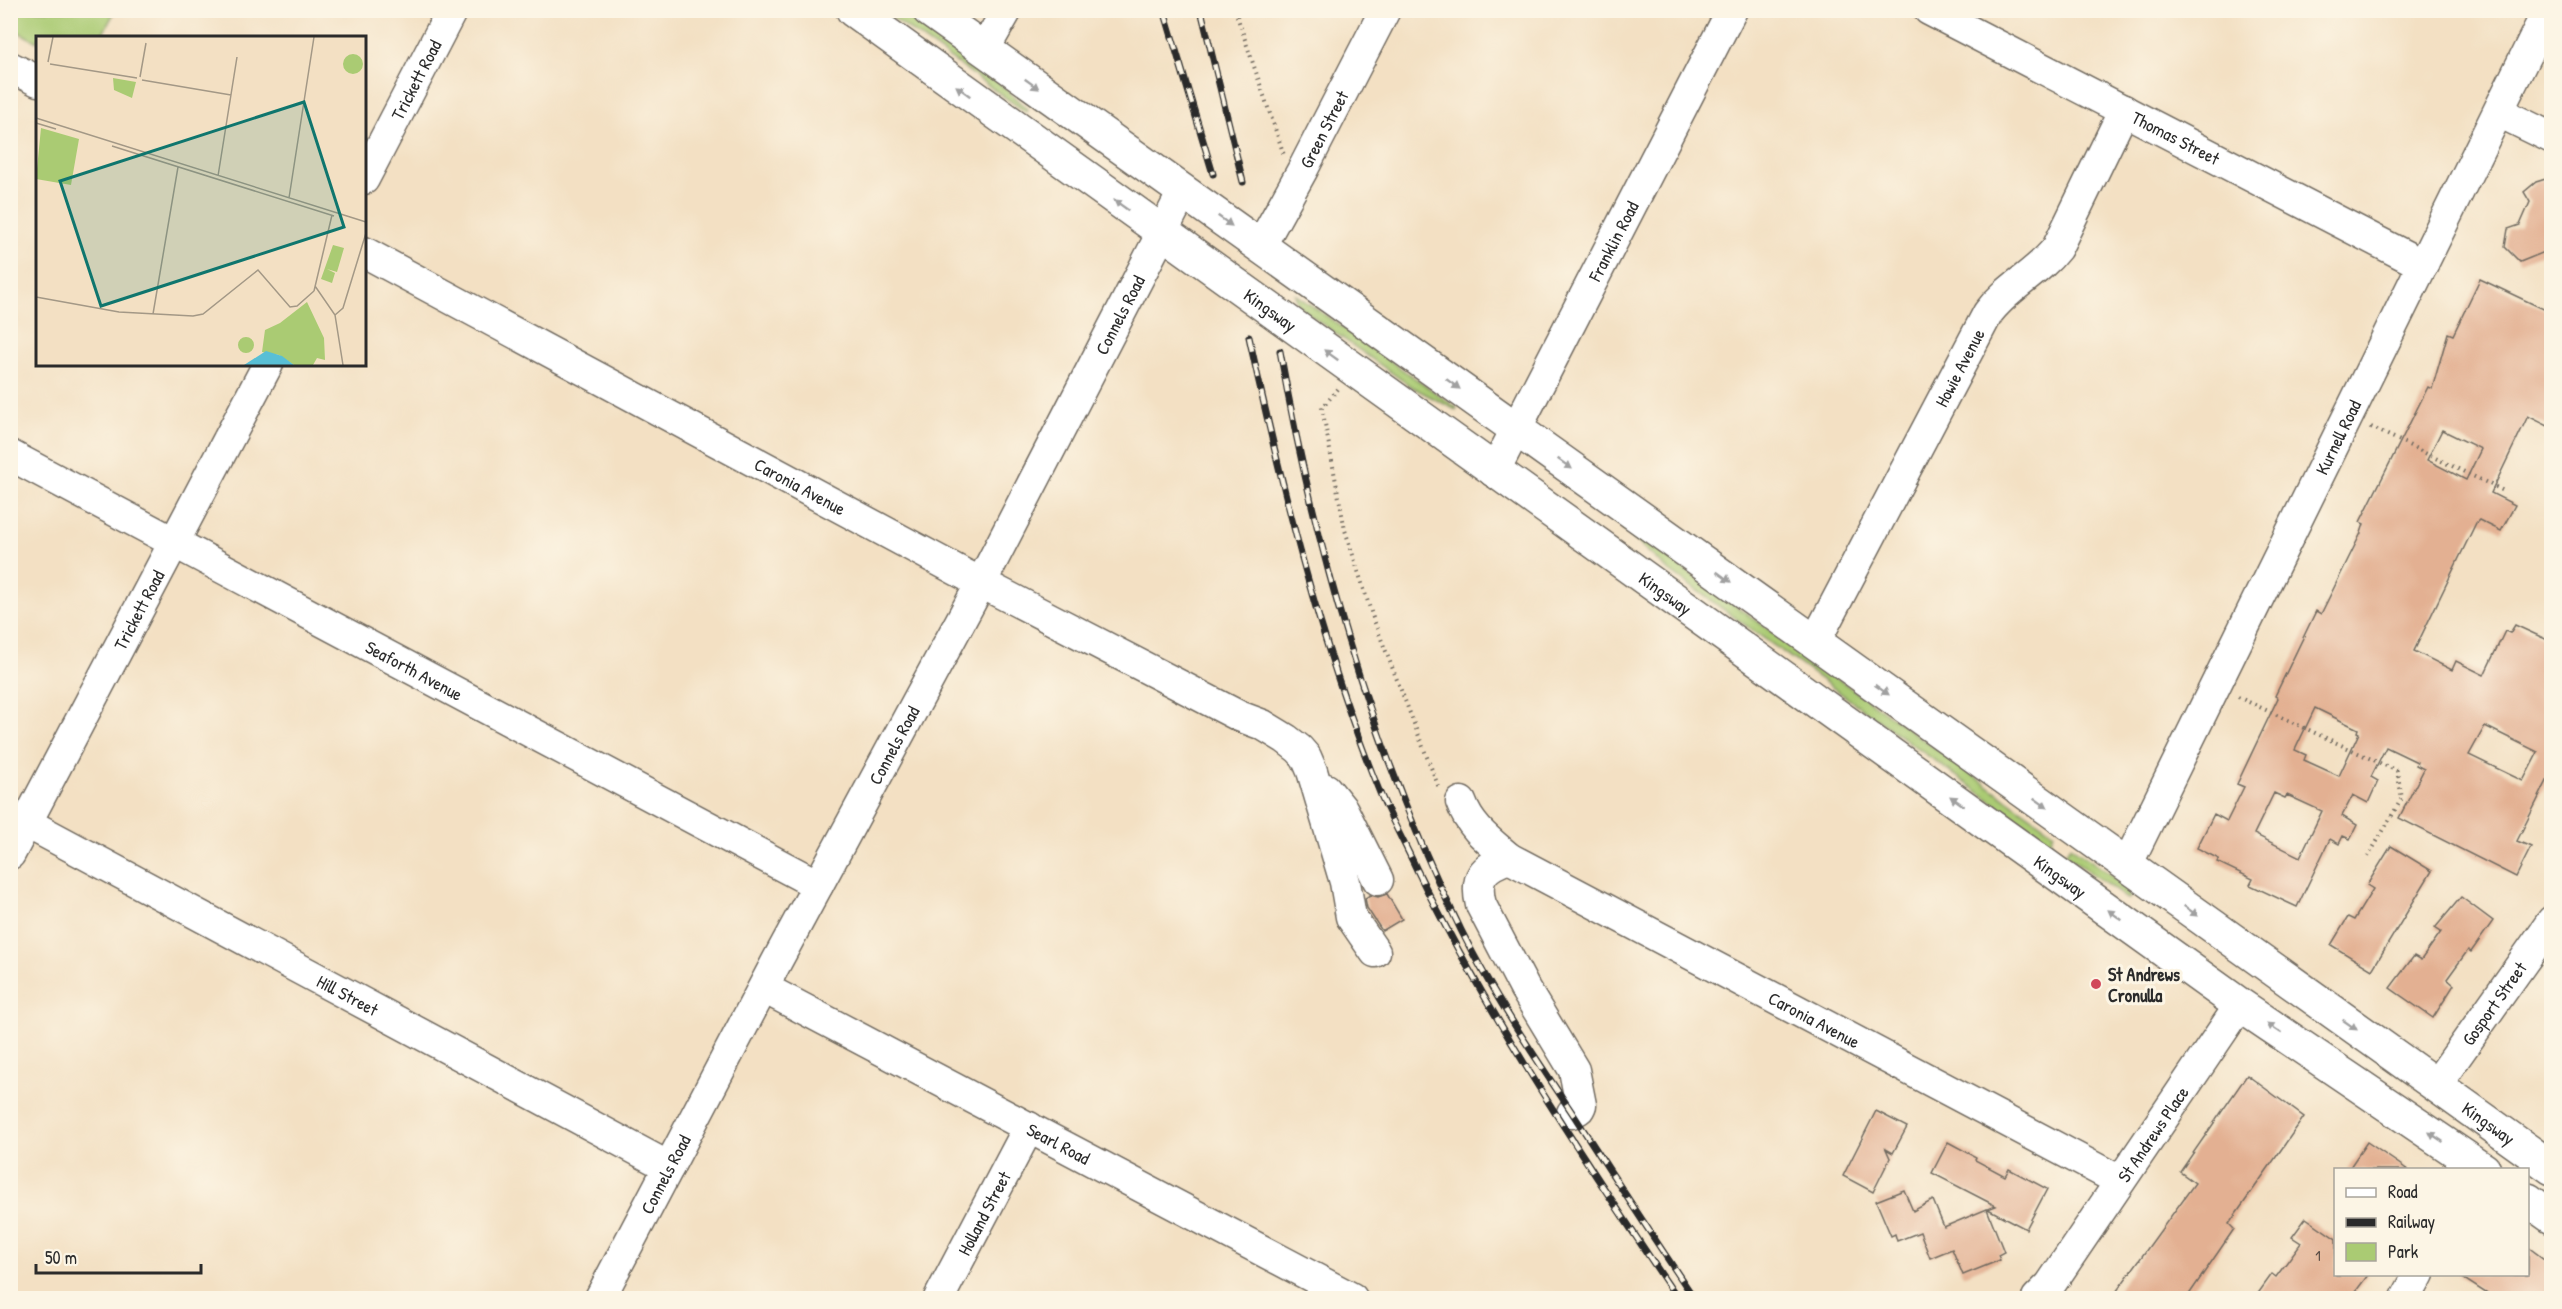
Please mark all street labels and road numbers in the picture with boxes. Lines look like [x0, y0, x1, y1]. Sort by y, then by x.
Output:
street label: Trickett Road [385, 35, 447, 124]
street label: Green Street [1293, 85, 1354, 172]
street label: Thomas Street [2128, 104, 2225, 171]
street label: Franklin Road [1582, 196, 1644, 286]
street label: Connels Road [1089, 271, 1150, 359]
street label: Kingsway [1239, 282, 1302, 337]
street label: Howie Avenue [1928, 324, 1990, 411]
street label: Kurnell Road [2309, 396, 2367, 479]
street label: Caronia Avenue [750, 451, 850, 521]
street label: Trickett Road [107, 565, 170, 654]
street label: Kingsway [1634, 565, 1697, 621]
street label: Seaforth Avenue [361, 634, 467, 706]
street label: Connels Road [862, 701, 925, 789]
street label: Kingsway [2029, 849, 2092, 904]
street label: Gosport Street [2456, 956, 2532, 1050]
street label: Hill Street [313, 968, 384, 1022]
street label: Caronia Avenue [1764, 985, 1864, 1054]
street label: St Andrews Place [2111, 1081, 2194, 1187]
street label: Kingsway [2457, 1095, 2521, 1151]
street label: Searl Road [1023, 1116, 1094, 1170]
street label: Connels Road [634, 1130, 696, 1218]
street label: Holland Street [951, 1166, 1017, 1259]

